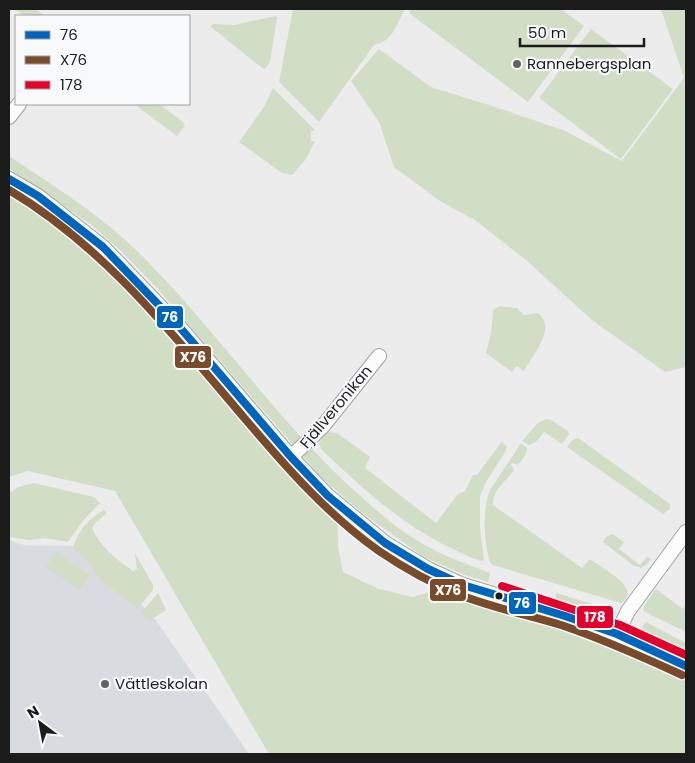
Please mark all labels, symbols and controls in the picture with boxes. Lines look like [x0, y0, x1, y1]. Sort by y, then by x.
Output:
legend [15, 15, 190, 105]
scale bar [520, 15, 644, 47]
text: 50 m [528, 22, 566, 43]
text: 76 [60, 24, 78, 45]
text: X76 [60, 49, 87, 70]
place label: Rannebergsplan [527, 53, 651, 74]
marker: Rannebergsplan [511, 58, 523, 70]
text: 178 [60, 74, 82, 95]
line badge: 76 [156, 305, 184, 329]
text: 76 [162, 307, 178, 327]
line badge: X76 [174, 345, 212, 369]
text: X76 [180, 347, 206, 367]
street label: Fjällveronikan [295, 361, 377, 453]
line badge: X76 [429, 578, 467, 602]
text: X76 [435, 580, 461, 600]
unlabelled marker [494, 591, 504, 601]
line badge: 76 [508, 591, 537, 615]
text: 76 [514, 593, 530, 613]
line badge: 178 [576, 605, 614, 629]
text: 178 [584, 607, 606, 627]
place label: Vättleskolan [115, 673, 208, 694]
marker: Vättleskolan [99, 678, 111, 690]
north arrow [15, 698, 65, 748]
text: N [23, 701, 43, 723]

